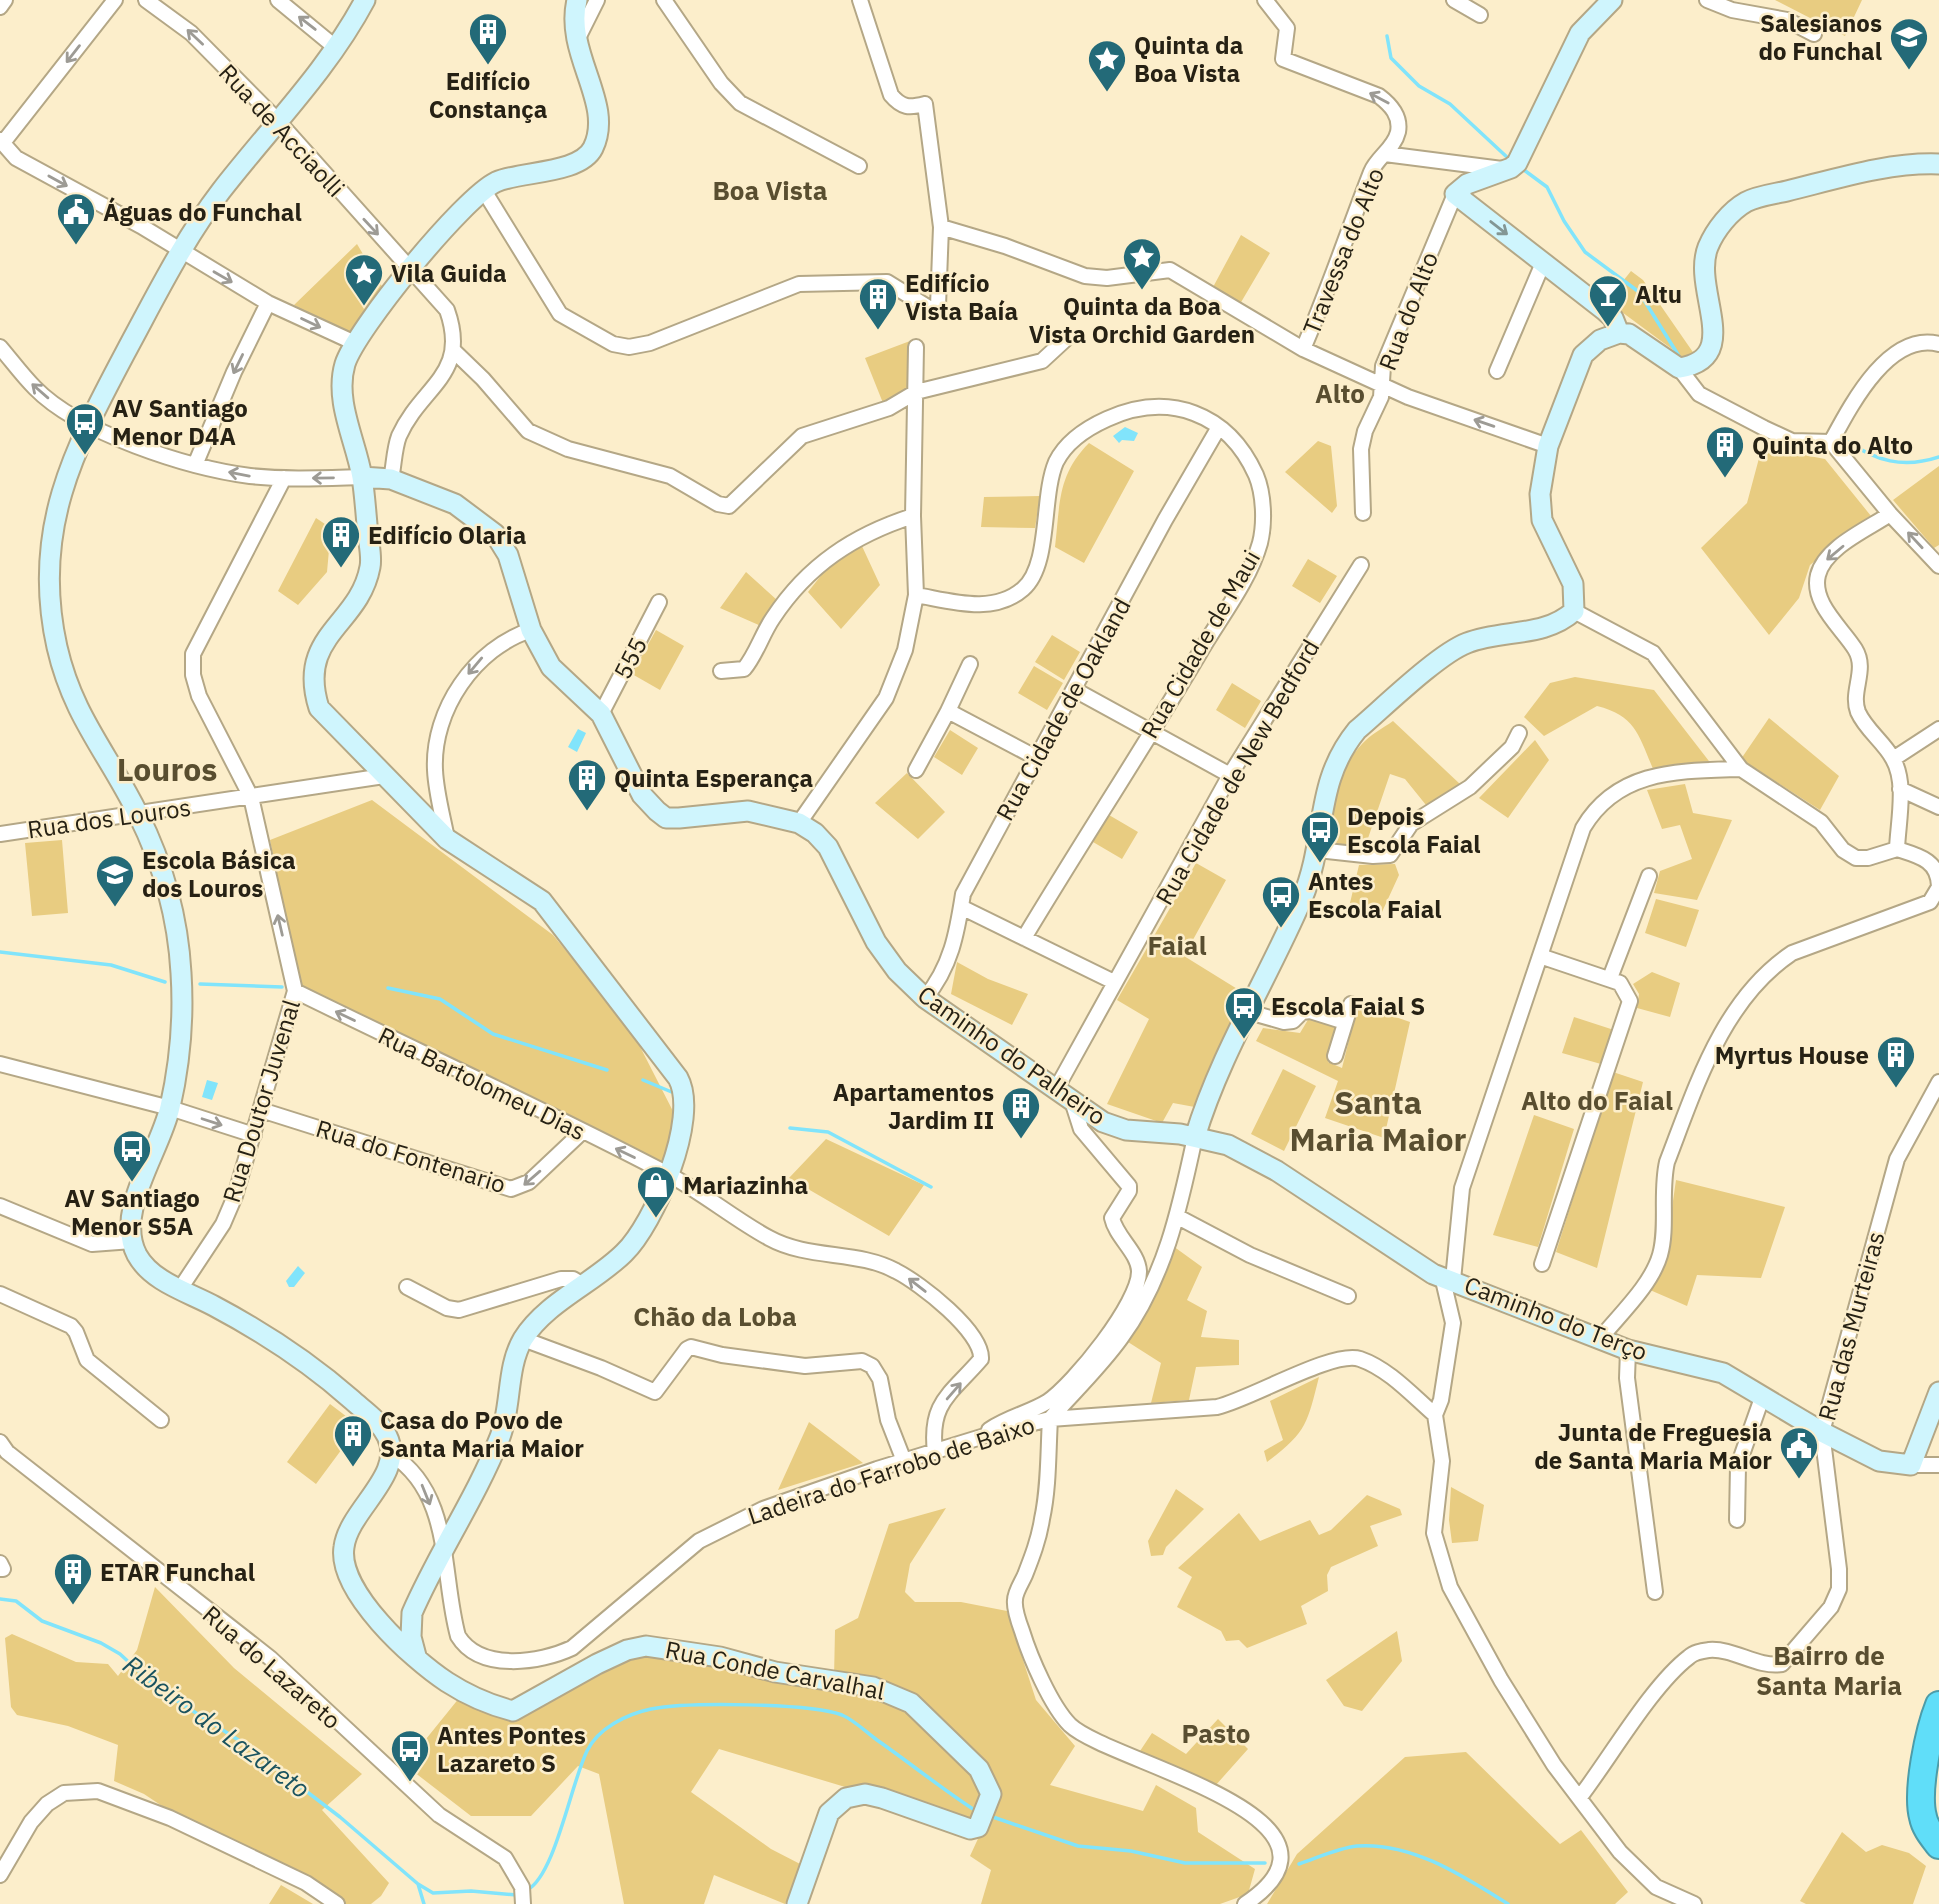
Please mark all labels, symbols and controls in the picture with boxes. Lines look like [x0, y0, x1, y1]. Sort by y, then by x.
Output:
place label: Salesianos do Funchal [1759, 7, 1882, 67]
building icon: Edifício Constança [467, 11, 509, 66]
one-way arrow [299, 15, 317, 30]
school or university icon: Salesianos do Funchal [1888, 16, 1930, 71]
one-way arrow [187, 29, 204, 46]
place label: Quinta da Boa Vista [1134, 29, 1243, 89]
place icon: Quinta da Boa Vista [1086, 38, 1128, 93]
one-way arrow [65, 44, 80, 62]
street label: Rua de Acciaolli [212, 57, 352, 203]
place label: Edifício Constança [429, 65, 547, 125]
one-way arrow [1369, 91, 1389, 105]
street label: Travessa do Alto [1295, 163, 1391, 339]
district label: Boa Vista [713, 173, 828, 207]
one-way arrow [47, 175, 68, 188]
public building icon: Águas do Funchal [55, 191, 97, 246]
place label: Águas do Funchal [103, 196, 302, 228]
one-way arrow [363, 218, 379, 236]
one-way arrow [1489, 221, 1507, 236]
place icon: Quinta da Boa Vista Orchid Garden [1121, 236, 1163, 291]
street label: Rua do Alto [1371, 247, 1445, 375]
place icon: Vila Guida [343, 252, 385, 307]
place label: Vila Guida [391, 257, 507, 289]
place label: Edifício Vista Baía [905, 267, 1018, 327]
one-way arrow [212, 271, 233, 284]
bar icon: Altu [1587, 273, 1629, 328]
building icon: Edifício Vista Baía [857, 276, 899, 331]
place label: Altu [1635, 278, 1682, 310]
place label: Quinta da Boa Vista Orchid Garden [1029, 290, 1255, 350]
one-way arrow [300, 317, 321, 330]
one-way arrow [230, 353, 244, 374]
district label: Alto [1315, 376, 1365, 410]
one-way arrow [31, 383, 49, 399]
place label: AV Santiago Menor D4A [112, 392, 248, 452]
bus stop icon: AV Santiago Menor D4A [64, 401, 106, 456]
one-way arrow [1473, 416, 1495, 428]
building icon: Quinta do Alto [1704, 424, 1746, 479]
place label: Quinta do Alto [1752, 429, 1913, 461]
one-way arrow [228, 466, 251, 480]
one-way arrow [312, 471, 335, 485]
building icon: Edifício Olaria [320, 514, 362, 569]
place label: Edifício Olaria [368, 519, 526, 551]
one-way arrow [1906, 532, 1923, 549]
street label: Rua Cidade de Maui [1133, 544, 1267, 744]
one-way arrow [1826, 546, 1844, 561]
street label: Rua Cidade de Oakland [988, 592, 1138, 826]
street label: 555 [606, 631, 654, 685]
street label: Rua Cidade de New Bedford [1148, 634, 1326, 910]
one-way arrow [467, 657, 483, 675]
district label: Louros [117, 748, 217, 790]
building icon: Quinta Esperança [566, 757, 608, 812]
place label: Quinta Esperança [614, 762, 813, 794]
street label: Rua dos Louros [25, 791, 193, 845]
place label: Depois Escola Faial [1347, 800, 1481, 860]
bus stop icon: Depois Escola Faial [1299, 809, 1341, 864]
place label: Escola Básica dos Louros [142, 844, 296, 904]
school or university icon: Escola Básica dos Louros [94, 853, 136, 908]
place label: Antes Escola Faial [1308, 865, 1442, 925]
bus stop icon: Antes Escola Faial [1260, 874, 1302, 929]
one-way arrow [273, 914, 286, 937]
district label: Faial [1147, 928, 1207, 962]
street label: Caminho do Palheiro [912, 978, 1112, 1132]
bus stop icon: Escola Faial S [1223, 985, 1265, 1040]
place label: Escola Faial S [1271, 990, 1425, 1022]
street label: Rua Doutor Juvenal [215, 996, 307, 1206]
one-way arrow [335, 1008, 356, 1022]
street label: Rua Bartolomeu Dias [373, 1019, 591, 1147]
building icon: Myrtus House [1875, 1034, 1917, 1089]
place label: Myrtus House [1715, 1039, 1869, 1071]
place label: Apartamentos Jardim II [833, 1076, 994, 1136]
district label: Santa Maria Maior [1290, 1081, 1466, 1160]
district label: Alto do Faial [1521, 1083, 1673, 1117]
building icon: Apartamentos Jardim II [1000, 1085, 1042, 1140]
street label: Rua do Fontenario [312, 1112, 510, 1200]
one-way arrow [200, 1116, 222, 1129]
bus stop icon: AV Santiago Menor S5A [111, 1128, 153, 1183]
one-way arrow [615, 1145, 636, 1159]
shop icon: Mariazinha [635, 1164, 677, 1219]
place label: Mariazinha [683, 1169, 808, 1201]
one-way arrow [524, 1170, 542, 1186]
place label: AV Santiago Menor S5A [64, 1182, 200, 1242]
street label: Rua das Murteiras [1810, 1228, 1892, 1424]
street label: Caminho do Terço [1460, 1268, 1652, 1368]
one-way arrow [908, 1278, 927, 1292]
district label: Chão da Loba [633, 1299, 797, 1333]
one-way arrow [945, 1382, 961, 1400]
place label: Casa do Povo de Santa Maria Maior [380, 1404, 584, 1464]
street label: Ladeira do Farrobo de Baixo [743, 1408, 1039, 1532]
building icon: Casa do Povo de Santa Maria Maior [332, 1413, 374, 1468]
place label: Junta de Freguesia de Santa Maria Maior [1534, 1416, 1772, 1476]
public building icon: Junta de Freguesia de Santa Maria Maior [1778, 1425, 1820, 1480]
one-way arrow [420, 1484, 433, 1505]
building icon: ETAR Funchal [52, 1551, 94, 1606]
place label: ETAR Funchal [100, 1556, 255, 1588]
street label: Rua do Lazareto [196, 1598, 348, 1736]
street label: Rua Conde Carvalhal [663, 1633, 887, 1707]
district label: Bairro de Santa Maria [1756, 1638, 1902, 1702]
water label: Ribeiro do Lazareto [117, 1647, 317, 1805]
district label: Pasto [1182, 1716, 1250, 1750]
place label: Antes Pontes Lazareto S [437, 1719, 586, 1779]
bus stop icon: Antes Pontes Lazareto S [389, 1728, 431, 1783]

